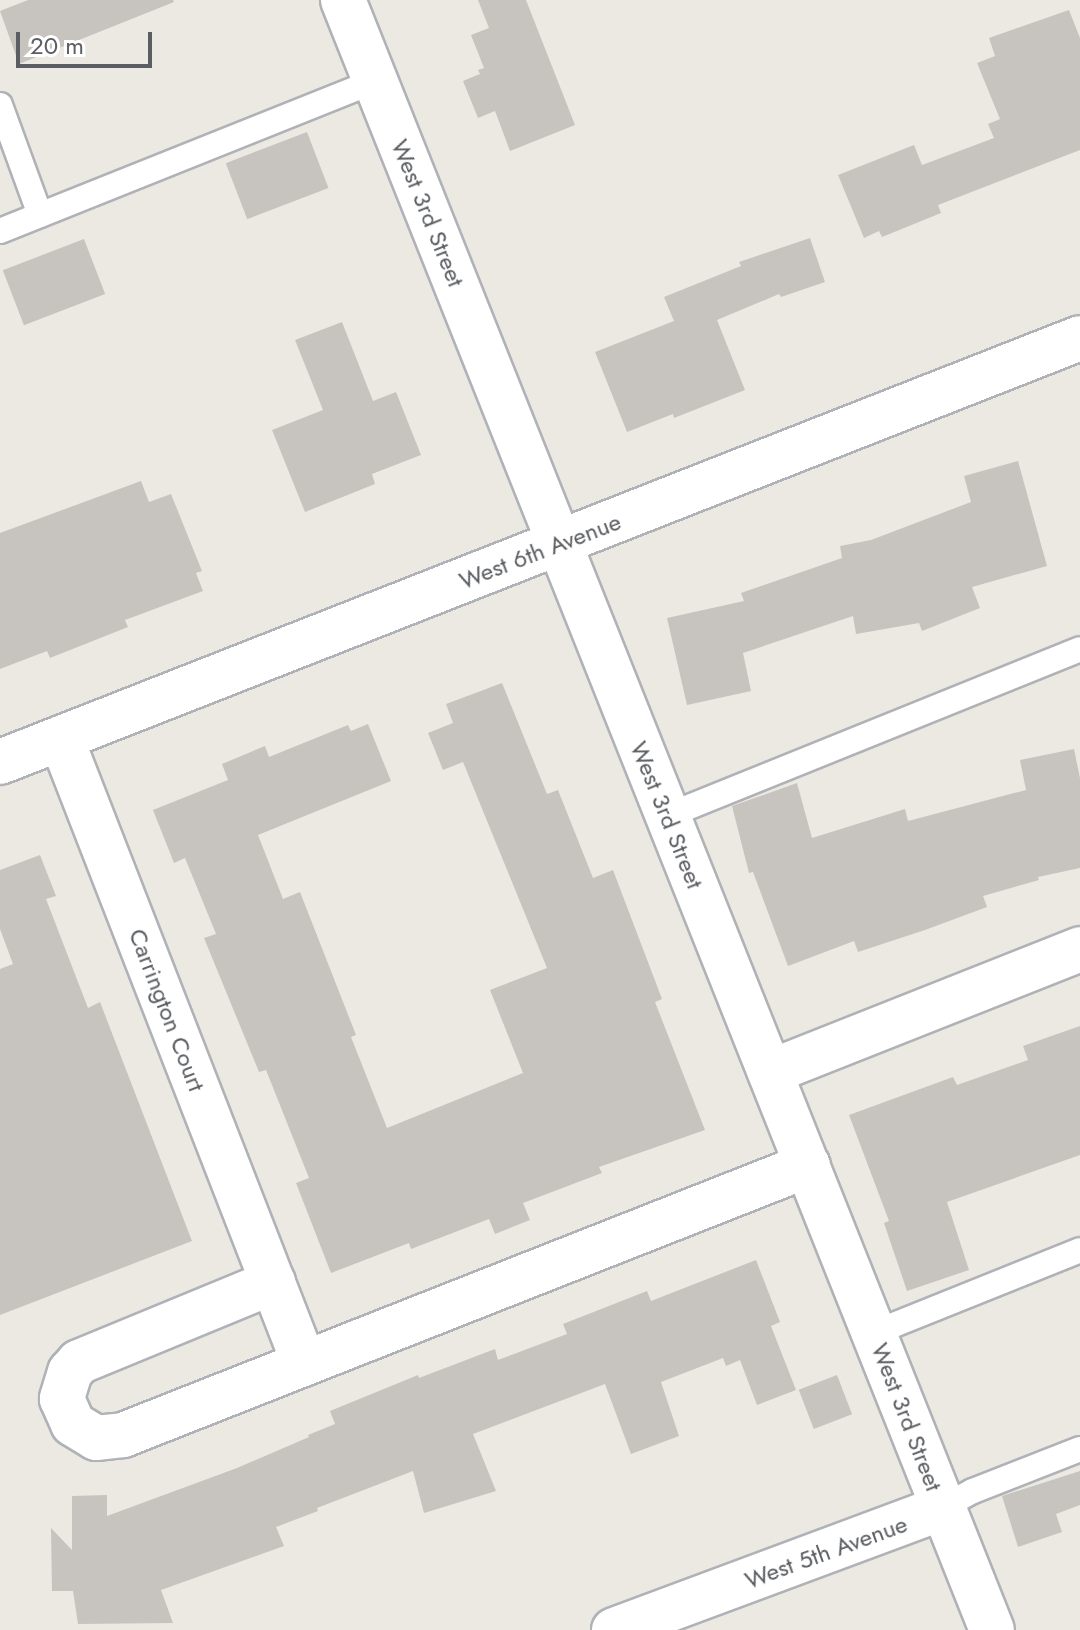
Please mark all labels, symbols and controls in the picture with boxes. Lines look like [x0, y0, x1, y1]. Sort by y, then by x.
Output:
scale bar [20, 16, 156, 66]
text: 20 m [30, 28, 84, 63]
street label: West 3rd Street [385, 135, 471, 291]
street label: West 6th Avenue [455, 507, 625, 595]
street label: West 3rd Street [624, 737, 710, 893]
street label: Carrington Court [123, 925, 211, 1095]
street label: West 3rd Street [866, 1339, 948, 1495]
street label: West 5th Avenue [741, 1509, 911, 1595]

